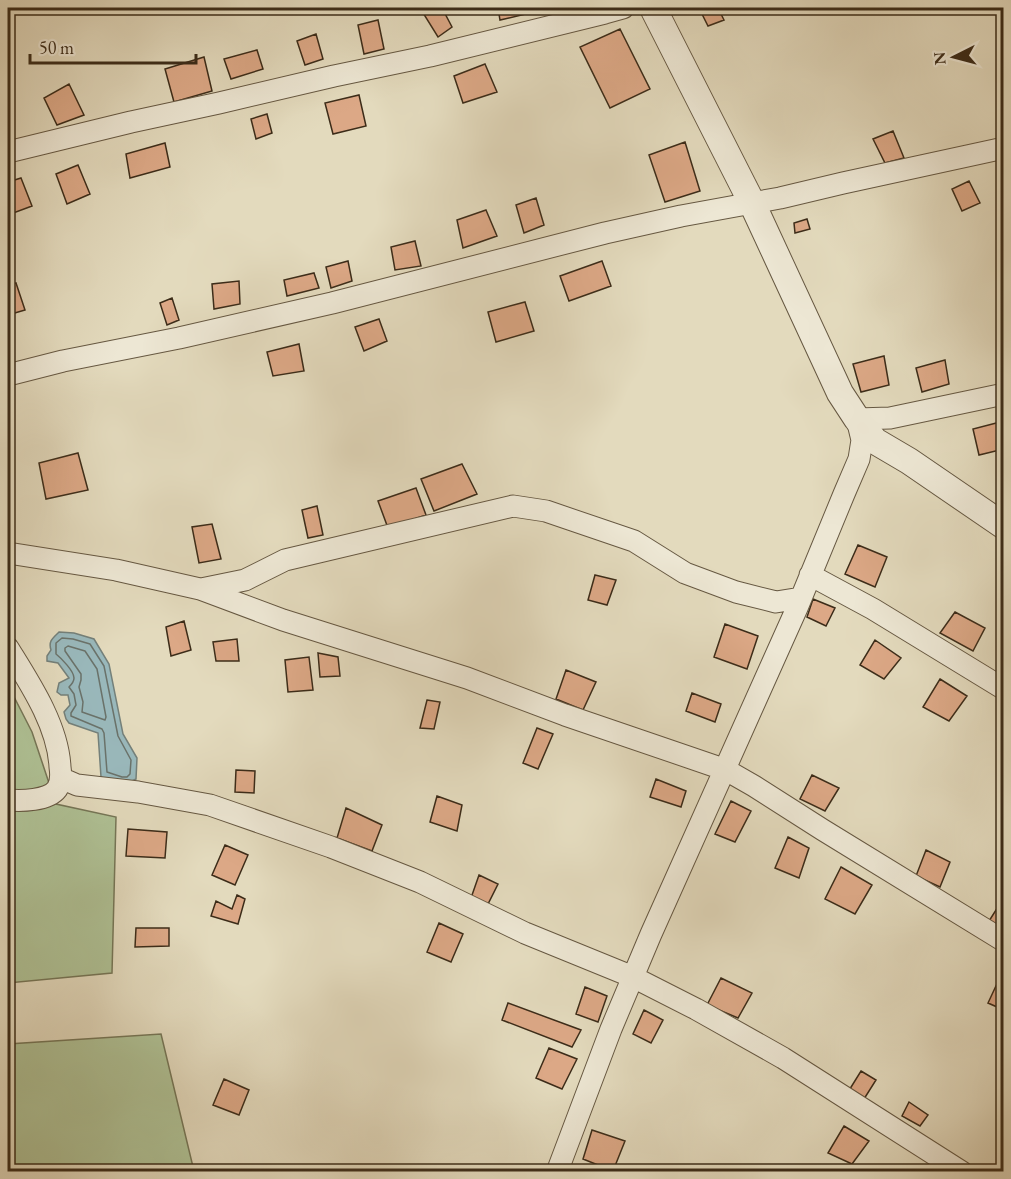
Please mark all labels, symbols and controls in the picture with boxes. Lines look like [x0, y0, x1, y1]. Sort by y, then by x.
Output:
scale bar [30, 27, 196, 65]
north arrow [924, 27, 984, 87]
text: 50 m [39, 36, 74, 59]
text: N [928, 51, 951, 66]

